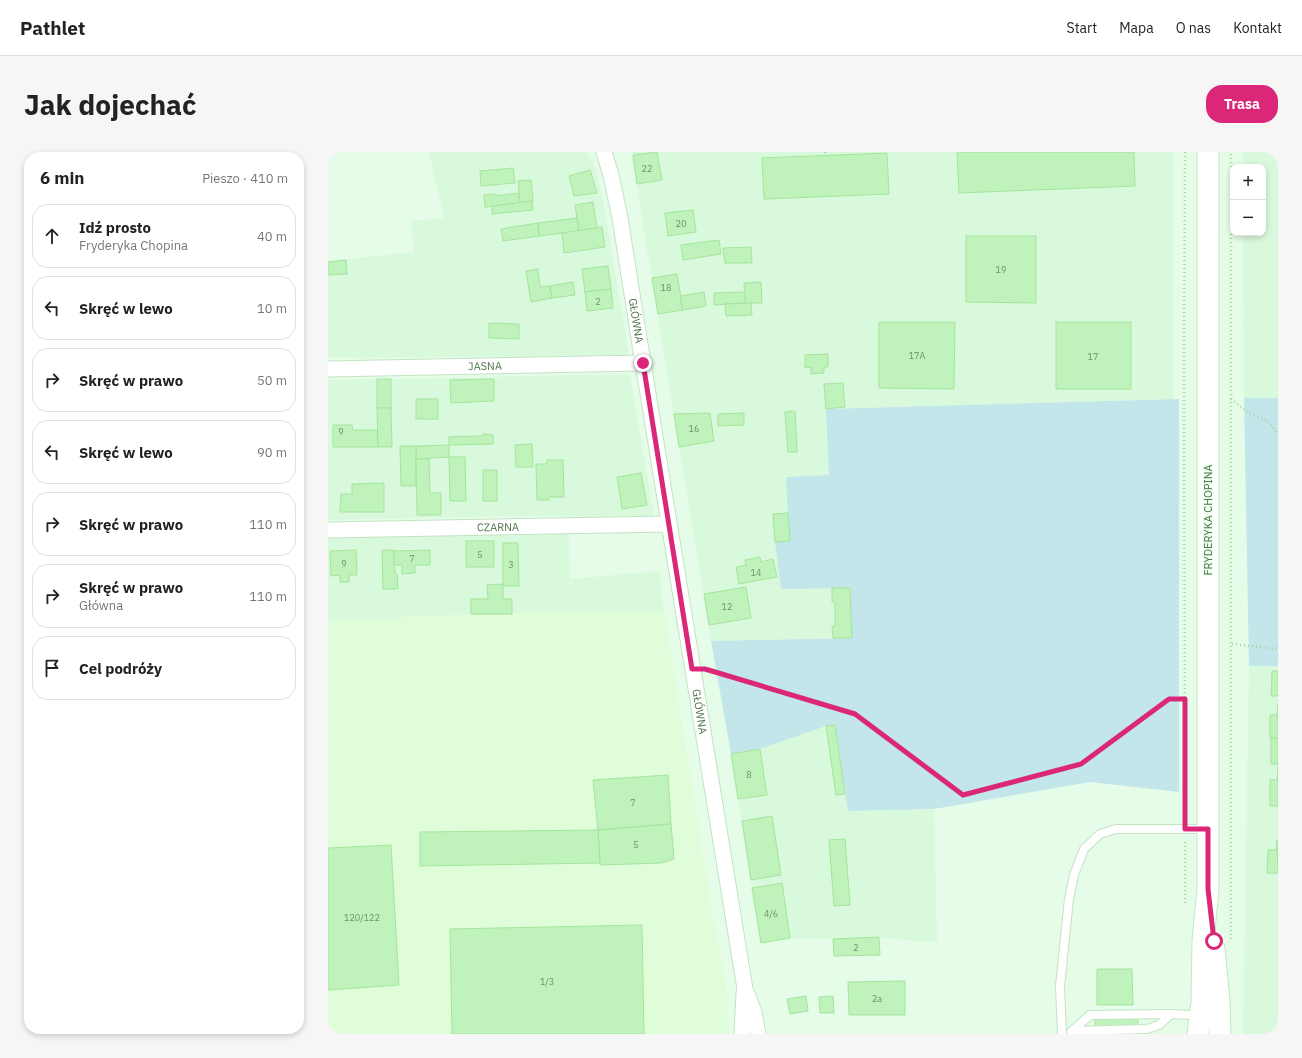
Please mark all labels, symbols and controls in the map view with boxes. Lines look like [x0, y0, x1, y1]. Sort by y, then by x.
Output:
text: Pathlet [20, 16, 85, 40]
text: Start [1067, 19, 1097, 37]
text: Mapa [1119, 19, 1154, 37]
text: O nas [1176, 19, 1211, 37]
text: Kontakt [1233, 19, 1282, 37]
button: Trasa [1206, 85, 1278, 123]
text: Jak dojechać [24, 86, 196, 123]
house number: 22 [642, 163, 652, 174]
map controls [1230, 164, 1266, 236]
button: + [1230, 164, 1266, 200]
text: 6 min [40, 167, 84, 189]
text: Pieszo · 410 m [202, 170, 288, 187]
button: − [1230, 200, 1266, 236]
text: Idź prosto [79, 218, 151, 237]
house number: 20 [676, 218, 686, 229]
icon: ahead [41, 225, 63, 247]
text: 40 m [257, 228, 287, 245]
text: Fryderyka Chopina [79, 237, 188, 254]
house number: 19 [996, 264, 1006, 275]
house number: 18 [661, 282, 671, 293]
house number: 2 [595, 296, 601, 307]
icon: left [41, 297, 63, 319]
street label: GŁÓWNA [626, 297, 647, 344]
text: Skręć w lewo [79, 299, 173, 318]
text: 10 m [257, 300, 287, 317]
house number: 17A [909, 350, 926, 361]
house number: 17 [1088, 351, 1098, 362]
route end [634, 354, 652, 372]
street label: JASNA [468, 359, 502, 373]
icon: right [41, 369, 63, 391]
text: Skręć w prawo [79, 371, 183, 390]
text: 50 m [257, 372, 287, 389]
house number: 16 [689, 423, 699, 434]
house number: 9 [338, 426, 344, 437]
icon: left [41, 441, 63, 463]
text: Skręć w lewo [79, 443, 173, 462]
text: 90 m [257, 444, 287, 461]
street label: FRYDERYKA CHOPINA [1201, 464, 1215, 576]
icon: right [41, 513, 63, 535]
text: Skręć w prawo [79, 515, 183, 534]
text: 110 m [249, 516, 287, 533]
street label: CZARNA [477, 520, 519, 534]
house number: 5 [477, 549, 483, 560]
house number: 7 [409, 553, 415, 564]
house number: 9 [341, 558, 347, 569]
house number: 3 [508, 559, 514, 570]
house number: 14 [751, 567, 761, 578]
text: Skręć w prawo [79, 578, 183, 597]
icon: right [41, 585, 63, 607]
text: 110 m [249, 588, 287, 605]
text: Główna [79, 597, 123, 614]
house number: 12 [722, 601, 732, 612]
icon: arrive [41, 657, 63, 679]
text: Cel podróży [79, 659, 162, 678]
street label: GŁÓWNA [689, 688, 710, 735]
house number: 8 [746, 769, 752, 780]
house number: 7 [630, 797, 636, 808]
house number: 5 [633, 839, 639, 850]
house number: 4/6 [764, 908, 778, 919]
house number: 120/122 [344, 912, 380, 923]
route start [1205, 932, 1223, 950]
house number: 2 [853, 942, 859, 953]
house number: 1/3 [540, 976, 554, 987]
house number: 2a [872, 993, 882, 1004]

